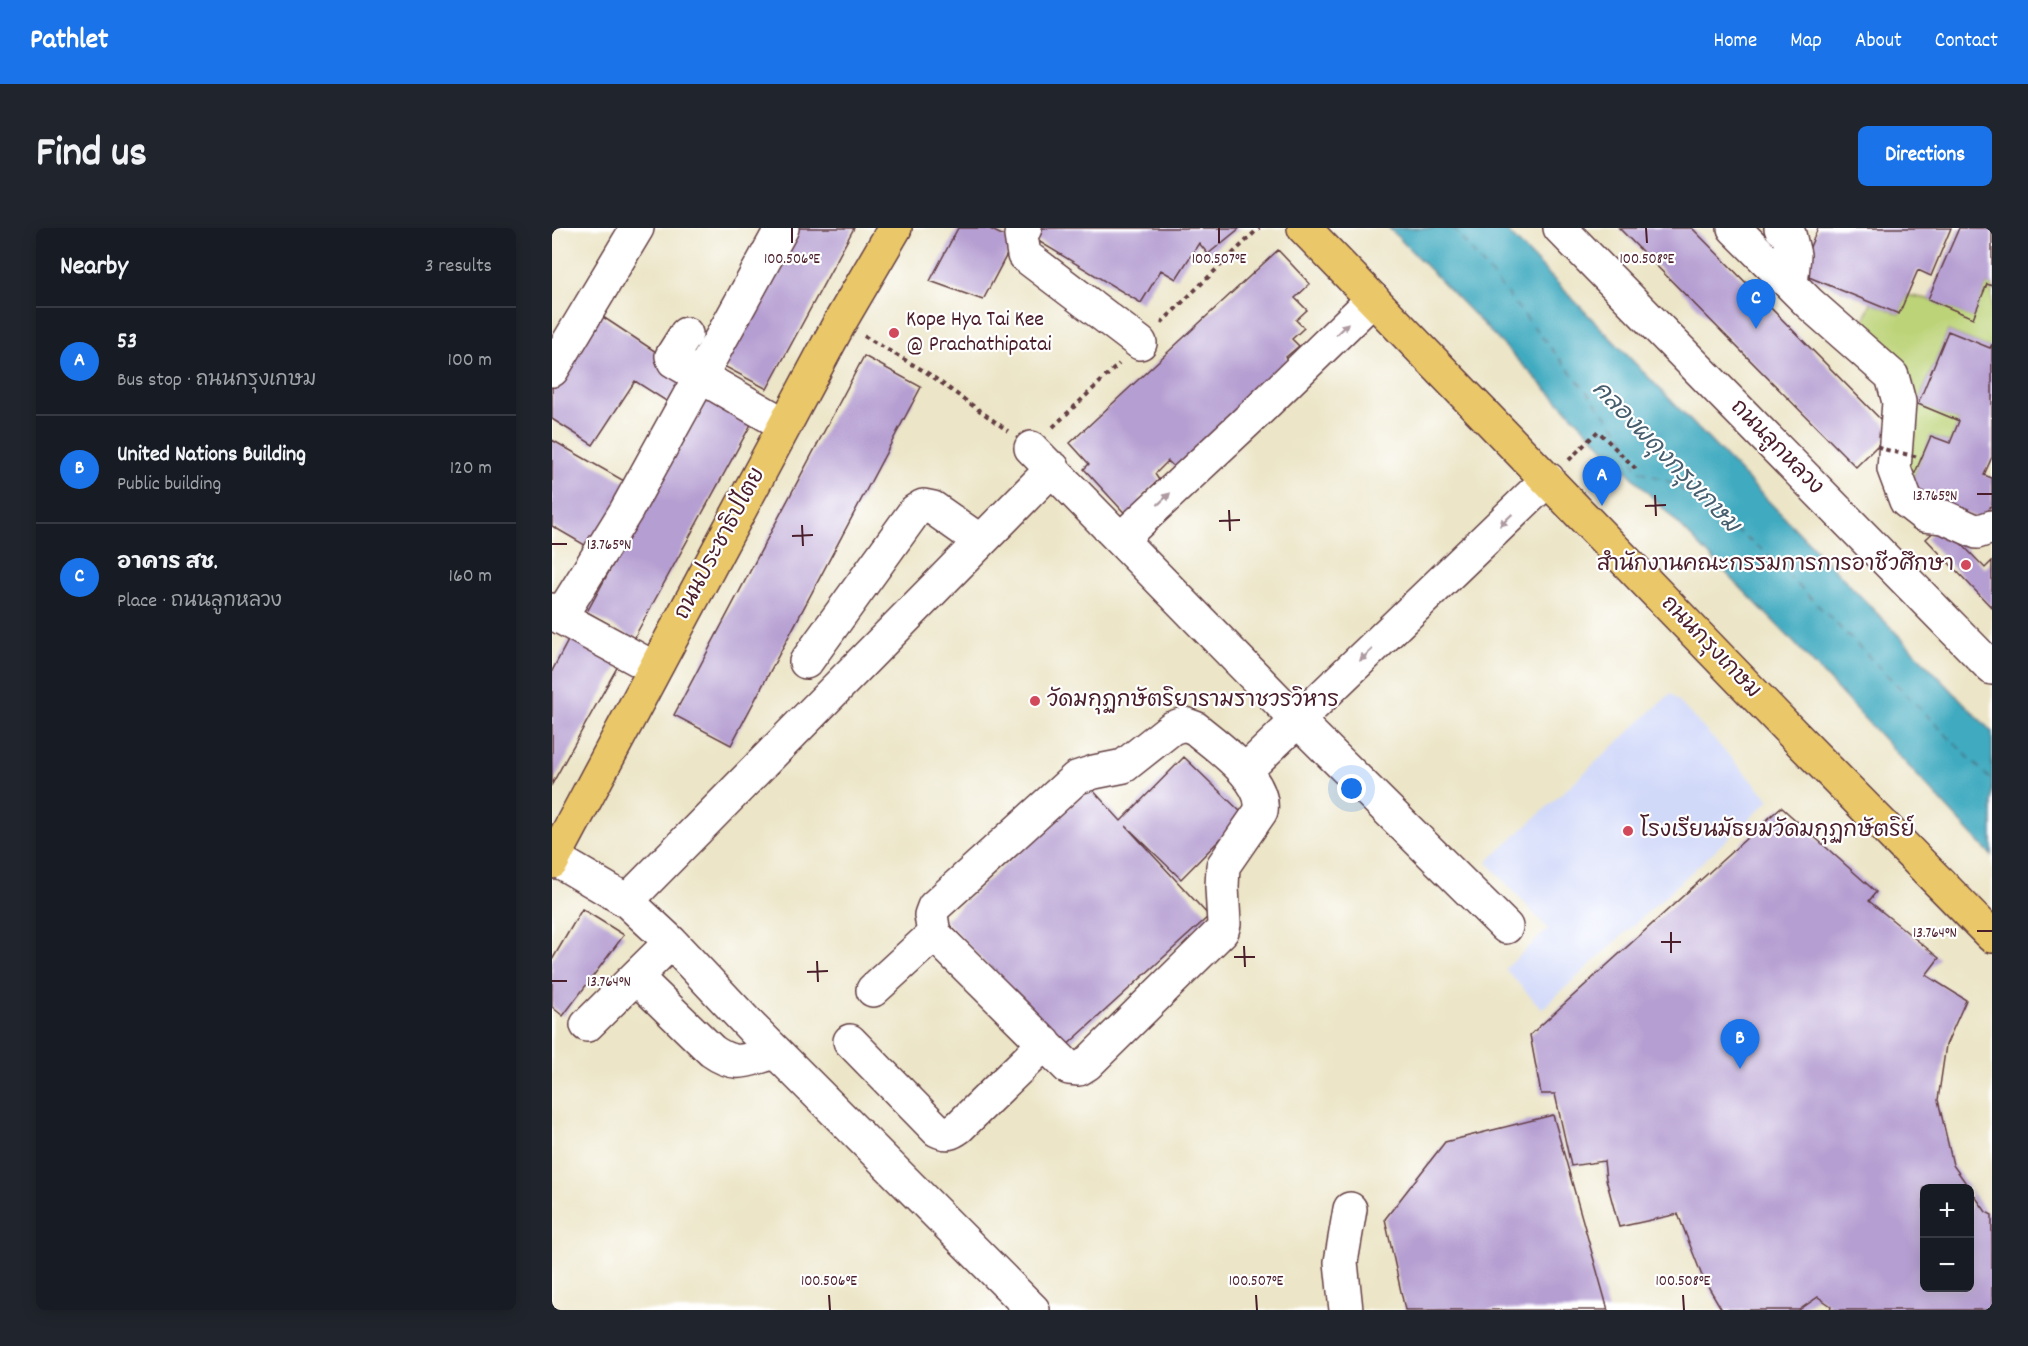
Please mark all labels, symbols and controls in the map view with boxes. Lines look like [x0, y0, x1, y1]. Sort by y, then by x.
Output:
text: Pathlet [30, 22, 108, 62]
text: Home [1713, 27, 1757, 57]
text: Map [1790, 27, 1822, 57]
text: About [1855, 27, 1902, 57]
text: Contact [1935, 27, 1998, 57]
text: Find us [36, 126, 147, 186]
button: Directions [1858, 126, 1992, 186]
text: Nearby [60, 249, 128, 286]
text: 100.506°E [764, 249, 820, 271]
text: 100.507°E [1192, 249, 1246, 271]
text: 100.508°E [1620, 249, 1675, 271]
text: 3 results [425, 253, 492, 281]
pin: C [1736, 279, 1776, 329]
place label: Kope Hya Tai Kee @ Prachathipatai [906, 305, 1052, 361]
one-way arrow [1335, 322, 1350, 336]
marker: Kope Hya Tai Kee @ Prachathipatai [887, 326, 901, 340]
text: 53 [117, 327, 137, 358]
text: A [74, 347, 85, 375]
text: 100 m [448, 347, 492, 375]
text: Bus stop · ถนนกรุงเกษม [117, 367, 316, 395]
water label: คลองผดุงกรุงเกษม [1583, 374, 1748, 543]
street label: ถนนลูกหลวง [1722, 393, 1830, 503]
text: United Nations Building [117, 440, 306, 471]
text: B [75, 455, 84, 483]
text: 120 m [450, 455, 492, 483]
pin: A [1582, 456, 1622, 506]
street label: ถนนประชาธิปไตย [666, 461, 774, 626]
text: Public building [117, 471, 221, 499]
text: 13.765°N [1913, 486, 1957, 508]
one-way arrow [1156, 493, 1171, 506]
one-way arrow [1499, 513, 1514, 527]
text: 13.765°N [587, 535, 631, 557]
text: อาคาร สช. [117, 548, 218, 579]
place label: สำนักงานคณะกรรมการการอาชีวศึกษา [1597, 549, 1954, 581]
marker: สำนักงานคณะกรรมการการอาชีวศึกษา [1959, 558, 1973, 572]
text: C [75, 563, 84, 591]
text: 160 m [449, 563, 492, 591]
text: Place · ถนนลูกหลวง [117, 588, 282, 616]
street label: ถนนกรุงเกษม [1653, 590, 1767, 706]
one-way arrow [1358, 648, 1373, 662]
place label: วัดมกุฏกษัตริยารามราชวรวิหาร [1047, 685, 1339, 717]
marker: วัดมกุฏกษัตริยารามราชวรวิหาร [1028, 694, 1042, 708]
your location [1337, 774, 1366, 803]
place label: โรงเรียนมัธยมวัดมกุฏกษัตริย์ [1640, 814, 1915, 847]
marker: โรงเรียนมัธยมวัดมกุฏกษัตริย์ [1621, 824, 1635, 838]
text: 13.764°N [1913, 923, 1957, 945]
text: 13.764°N [587, 972, 631, 994]
pin: B [1720, 1020, 1760, 1069]
map controls [1920, 1184, 1974, 1292]
button: + [1920, 1184, 1974, 1238]
button: − [1920, 1238, 1974, 1292]
text: 100.506°E [801, 1271, 857, 1293]
text: 100.507°E [1229, 1271, 1283, 1293]
text: 100.508°E [1656, 1271, 1711, 1293]

